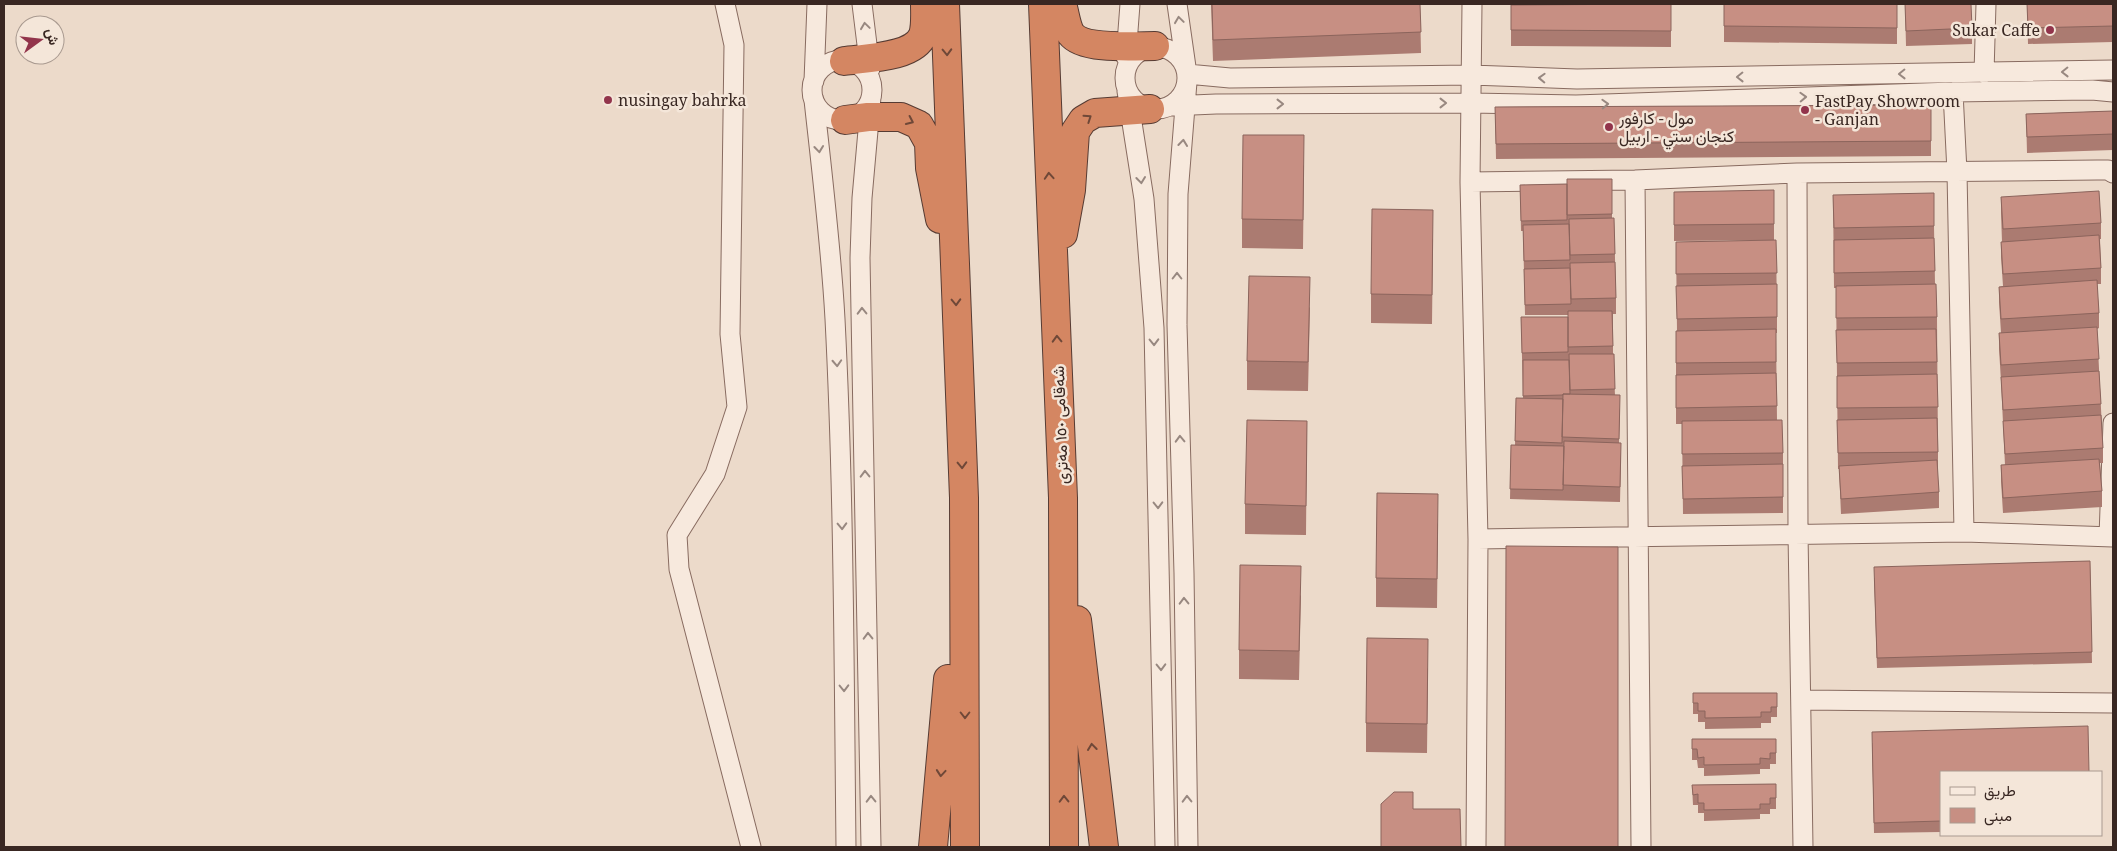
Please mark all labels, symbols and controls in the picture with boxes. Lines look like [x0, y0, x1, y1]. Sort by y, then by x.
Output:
north arrow [15, 15, 65, 65]
one-way arrow [1174, 16, 1185, 24]
place label: Sukar Caffe [1952, 19, 2040, 41]
one-way arrow [860, 22, 871, 30]
marker: Sukar Caffe [2044, 24, 2056, 36]
text: ش [42, 26, 64, 47]
one-way arrow [941, 49, 952, 57]
one-way arrow [2060, 67, 2068, 77]
one-way arrow [1898, 69, 1906, 79]
one-way arrow [1735, 71, 1743, 82]
one-way arrow [1538, 72, 1546, 83]
place label: nusingay bahrka [618, 89, 747, 111]
place label: FastPay Showroom - Ganjan [1815, 90, 1960, 130]
one-way arrow [1799, 92, 1807, 102]
marker: nusingay bahrka [602, 94, 614, 106]
one-way arrow [1440, 98, 1447, 108]
one-way arrow [1277, 99, 1285, 109]
one-way arrow [1602, 99, 1610, 109]
marker: FastPay Showroom - Ganjan [1799, 104, 1811, 116]
place label: مول - كارفور كنجان ستي - اربيل [1618, 107, 1734, 150]
one-way arrow [905, 115, 914, 125]
one-way arrow [1082, 115, 1092, 124]
marker: مول - كارفور كنجان ستي - اربيل [1603, 121, 1615, 133]
one-way arrow [1177, 138, 1188, 146]
one-way arrow [814, 145, 825, 153]
one-way arrow [1044, 172, 1055, 180]
one-way arrow [1135, 177, 1146, 185]
one-way arrow [1172, 272, 1182, 280]
one-way arrow [951, 299, 961, 307]
one-way arrow [857, 307, 867, 314]
one-way arrow [1052, 334, 1063, 342]
one-way arrow [1149, 338, 1159, 346]
one-way arrow [831, 359, 842, 367]
street label: شەقامی ١٥٠ مەتری [1047, 366, 1073, 484]
one-way arrow [1175, 434, 1185, 442]
one-way arrow [957, 461, 968, 469]
one-way arrow [860, 469, 871, 477]
one-way arrow [1153, 501, 1163, 509]
one-way arrow [836, 522, 847, 530]
one-way arrow [1179, 597, 1189, 604]
one-way arrow [863, 632, 873, 640]
one-way arrow [1156, 664, 1166, 671]
one-way arrow [839, 684, 849, 692]
one-way arrow [960, 711, 970, 719]
one-way arrow [1087, 742, 1098, 750]
one-way arrow [935, 770, 946, 778]
legend [1940, 771, 2102, 836]
text: طريق [1984, 780, 2016, 801]
one-way arrow [866, 794, 876, 802]
one-way arrow [1059, 794, 1069, 802]
one-way arrow [1182, 794, 1192, 802]
text: مبنى [1984, 805, 2012, 826]

